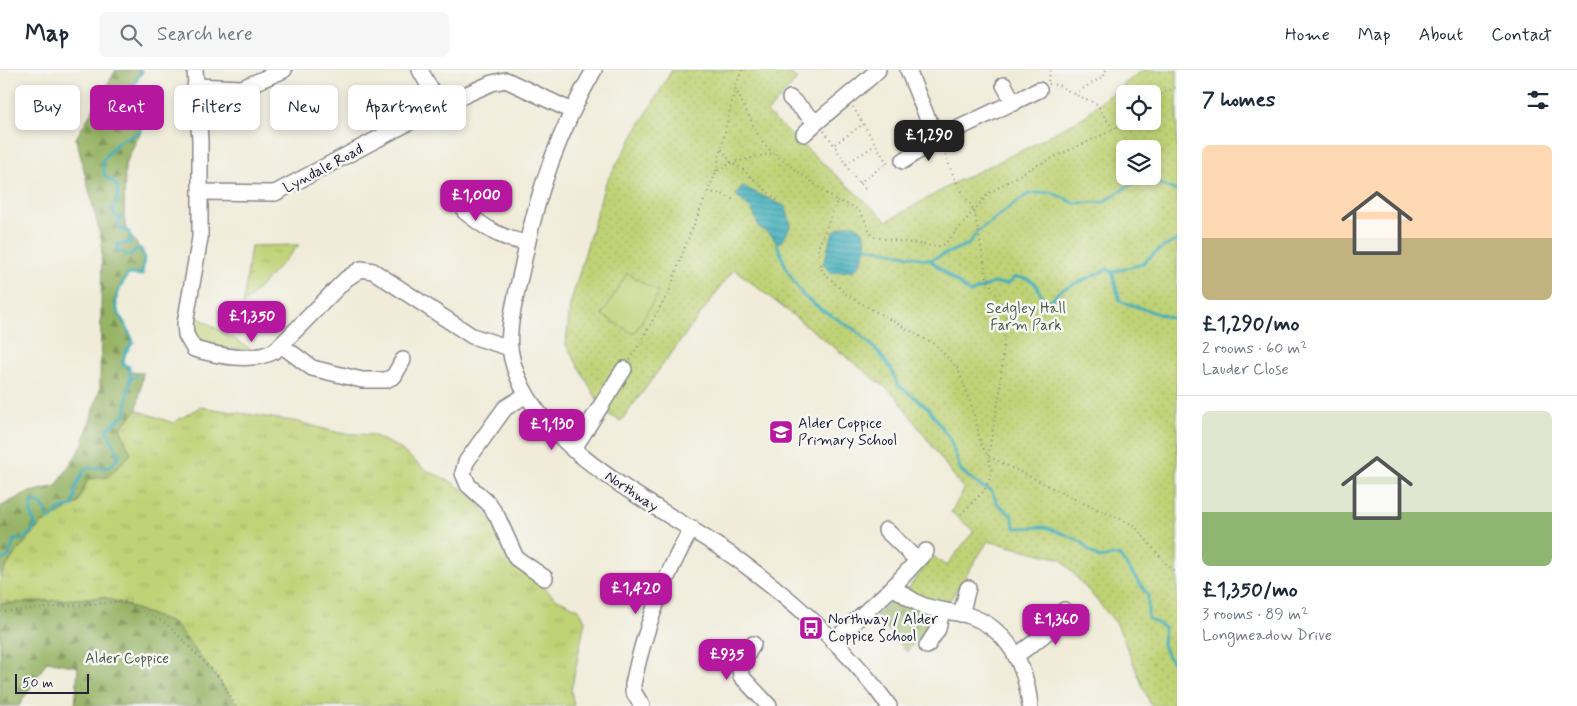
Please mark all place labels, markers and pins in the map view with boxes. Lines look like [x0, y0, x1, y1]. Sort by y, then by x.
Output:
pin: £1,290 [888, 119, 970, 162]
pin: £1,000 [435, 180, 517, 222]
pin: £1,350 [211, 300, 293, 343]
pin: £1,130 [511, 408, 593, 451]
place label: Alder Coppice Primary School [798, 414, 897, 451]
school or university icon: Alder Coppice Primary School [768, 419, 794, 445]
pin: £1,420 [595, 572, 677, 615]
pin: £1,360 [1015, 604, 1097, 646]
place label: Northway / Alder Coppice School [828, 610, 938, 647]
bus stop icon: Northway / Alder Coppice School [798, 615, 824, 641]
pin: £935 [697, 638, 757, 681]

